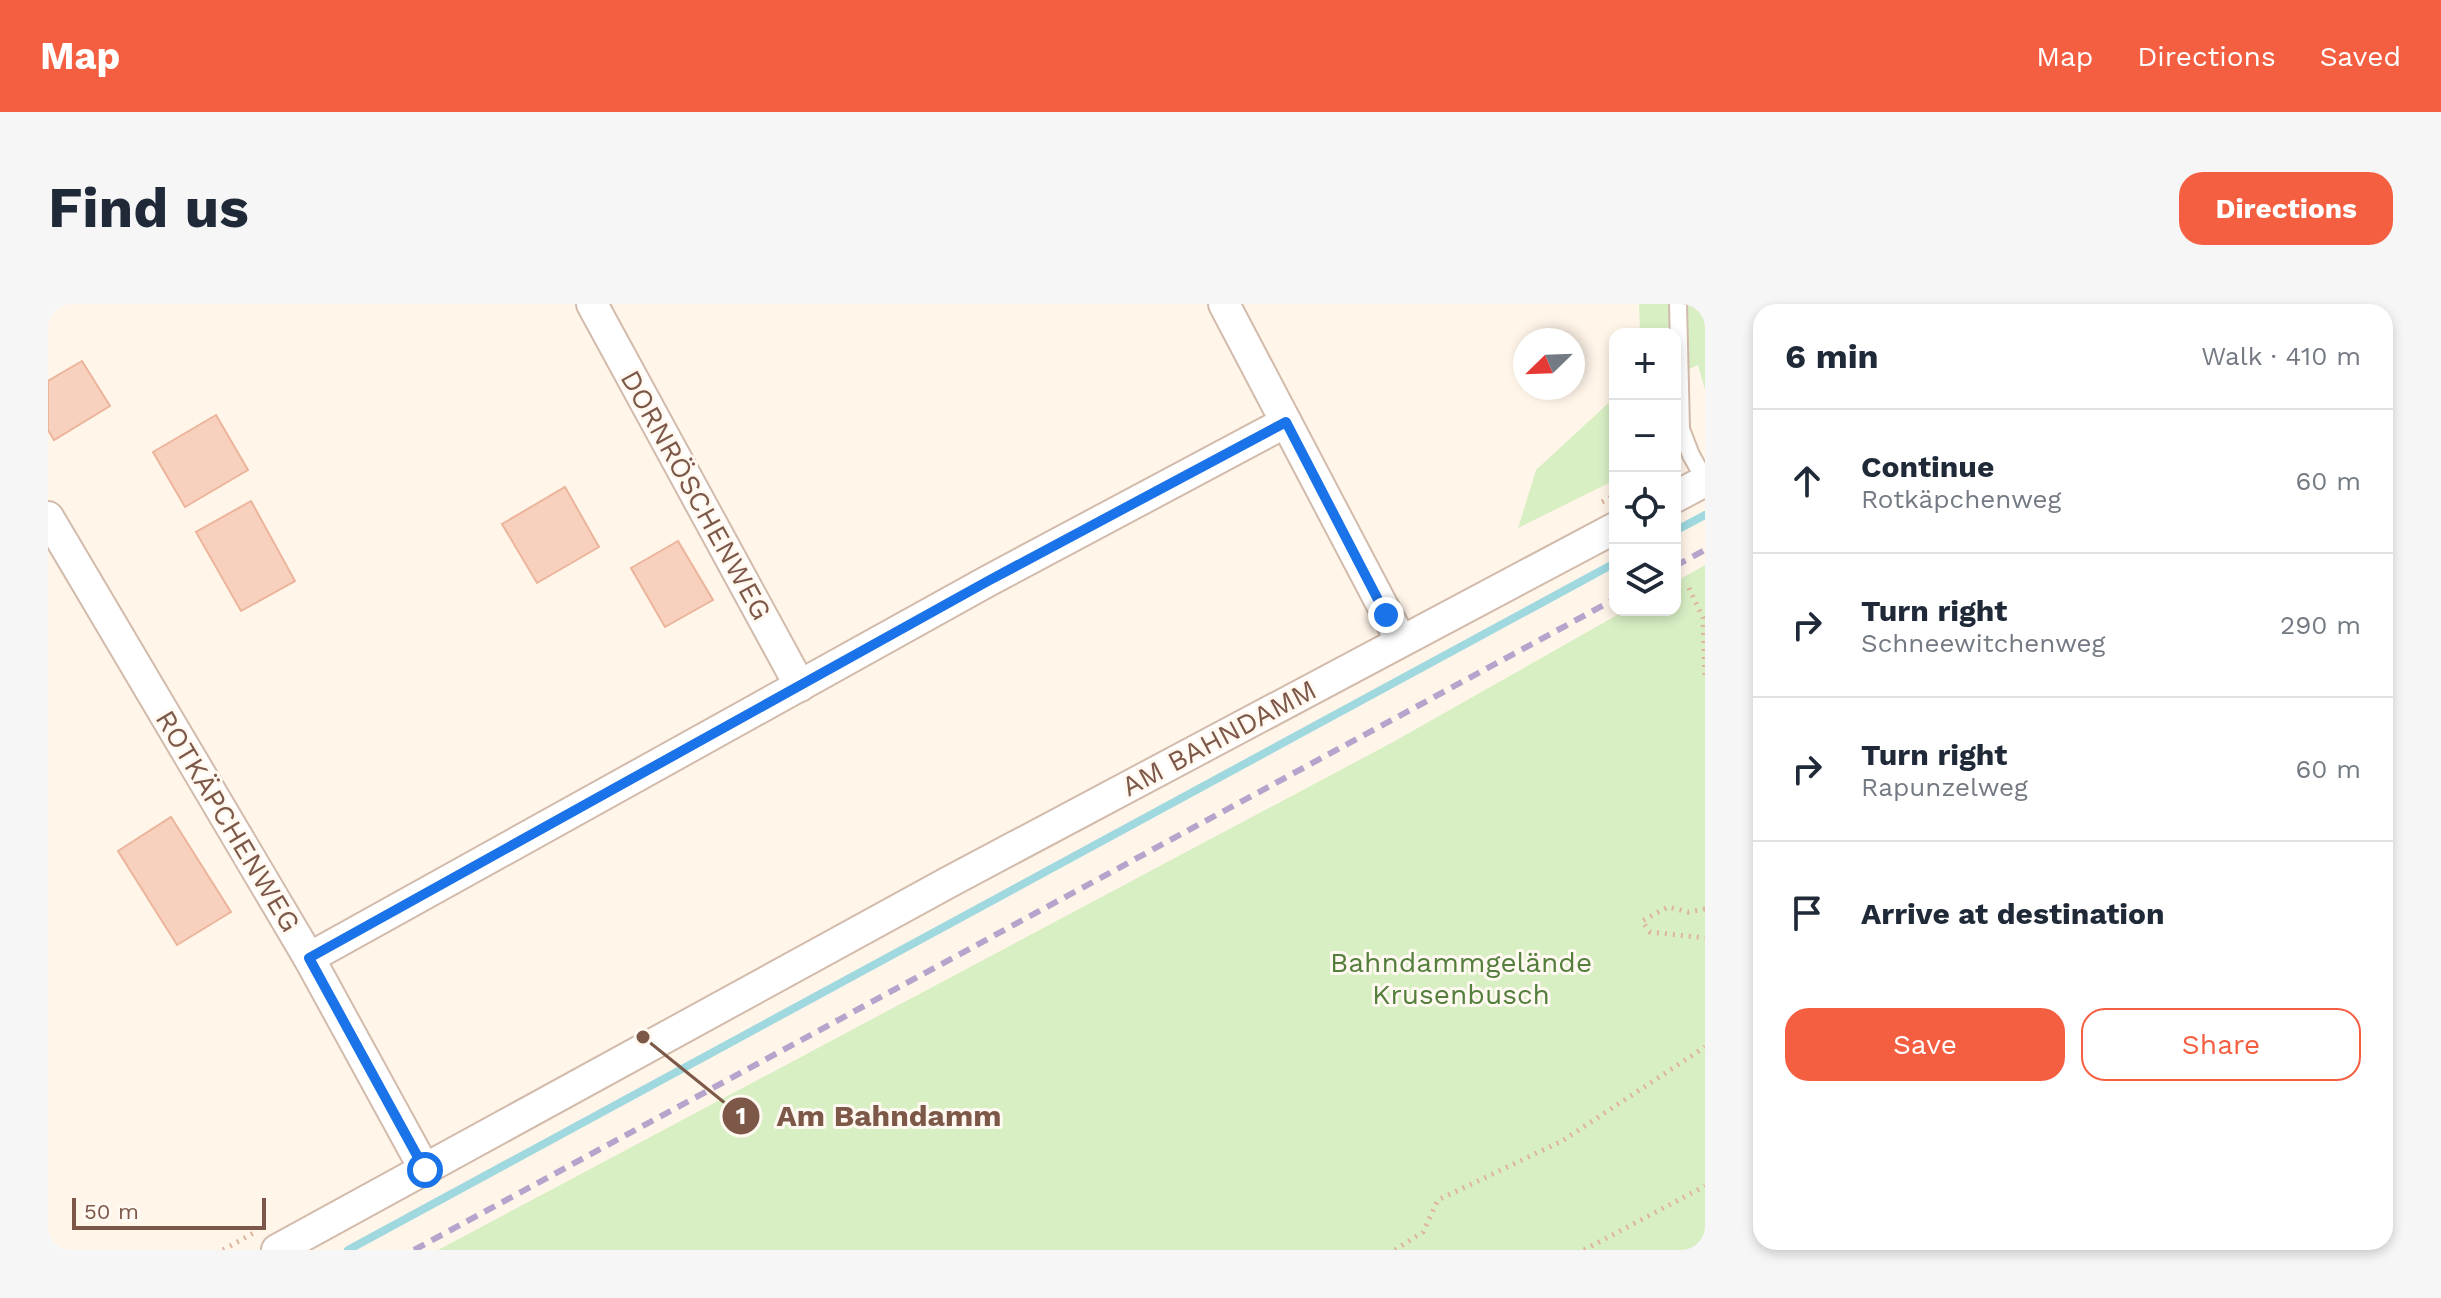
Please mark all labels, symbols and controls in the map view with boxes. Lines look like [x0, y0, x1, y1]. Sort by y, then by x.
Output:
text: Map [40, 34, 120, 78]
text: Map [2036, 40, 2093, 73]
text: Directions [2137, 40, 2276, 73]
text: Saved [2320, 40, 2401, 73]
button: Directions [2179, 172, 2393, 245]
text: Find us [48, 175, 249, 241]
north arrow [1513, 328, 1585, 400]
map controls [1609, 328, 1681, 616]
button: + [1609, 328, 1681, 400]
text: 6 min [1785, 336, 1879, 376]
text: Walk · 410 m [2201, 341, 2361, 371]
street label: DORNRÖSCHENWEG [614, 364, 778, 626]
button: − [1609, 400, 1681, 472]
text: Continue [1861, 449, 1994, 484]
icon: ahead [1785, 459, 1829, 503]
text: 60 m [2295, 466, 2361, 496]
button: locate [1609, 472, 1681, 544]
text: Rotkäpchenweg [1861, 484, 2061, 514]
button: layers [1609, 544, 1681, 616]
text: Turn right [1861, 593, 2007, 628]
route end [1368, 597, 1404, 633]
icon: right [1785, 603, 1829, 647]
text: 290 m [2280, 610, 2361, 640]
text: Schneewitchenweg [1861, 628, 2105, 658]
street label: AM BAHNDAMM [1116, 673, 1322, 803]
street label: ROTKÄPCHENWEG [149, 704, 307, 938]
text: Turn right [1861, 737, 2007, 772]
icon: right [1785, 747, 1829, 791]
text: 60 m [2295, 754, 2361, 784]
text: Rapunzelweg [1861, 772, 2028, 802]
icon: arrive [1785, 891, 1829, 935]
text: Arrive at destination [1861, 896, 2165, 931]
park label: Bahndammgelände Krusenbusch [1330, 946, 1592, 1011]
button: Save [1785, 1008, 2065, 1081]
button: Share [2081, 1008, 2361, 1081]
callout: Am Bahndamm [721, 1089, 1018, 1143]
text: Am Bahndamm [777, 1098, 1001, 1133]
text: 1 [736, 1102, 746, 1130]
route start [407, 1152, 443, 1188]
scale bar [72, 1194, 266, 1230]
text: 50 m [84, 1199, 139, 1224]

